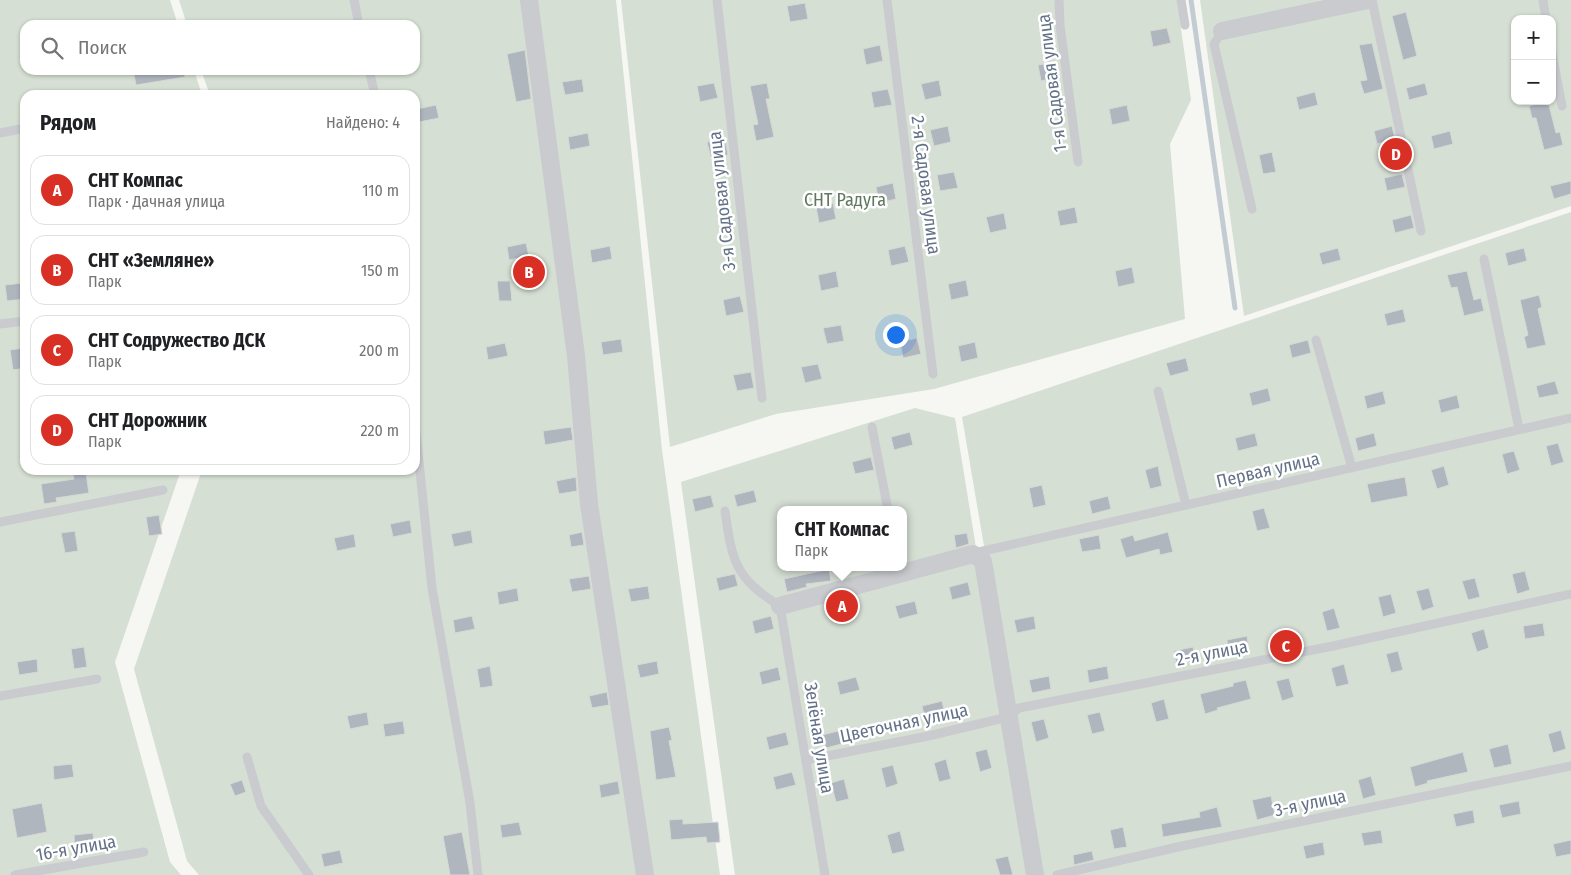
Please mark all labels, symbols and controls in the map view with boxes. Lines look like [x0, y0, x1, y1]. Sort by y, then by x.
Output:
street label: 1-я Садовая улица [1033, 13, 1071, 153]
map controls [1511, 15, 1556, 105]
button: + [1511, 15, 1556, 60]
search box [20, 20, 420, 75]
icon: search [38, 34, 66, 62]
text: Поиск [78, 36, 127, 59]
button: − [1511, 60, 1556, 105]
text: Рядом [40, 110, 96, 136]
text: Найдено: 4 [326, 113, 400, 132]
street label: 2-я Садовая улица [907, 114, 945, 256]
street label: 3-я Садовая улица [704, 130, 740, 272]
pin: D [1380, 135, 1412, 173]
text: СНТ Компас [88, 169, 183, 192]
text: A [53, 181, 61, 200]
text: 110 m [362, 181, 399, 200]
park label: СНТ Радуга [804, 189, 886, 211]
text: Парк · Дачная улица [88, 192, 225, 211]
text: СНТ «Земляне» [88, 249, 214, 272]
pin: B [513, 253, 545, 291]
text: B [53, 261, 61, 280]
text: 150 m [361, 261, 399, 280]
text: Парк [88, 272, 122, 291]
your location [883, 322, 909, 348]
text: СНТ Содружество ДСК [88, 329, 265, 352]
text: C [53, 341, 61, 360]
text: 200 m [359, 341, 399, 360]
text: Парк [88, 352, 122, 371]
text: СНТ Дорожник [88, 409, 207, 432]
text: D [52, 421, 62, 440]
text: 220 m [360, 421, 399, 440]
text: Парк [88, 432, 122, 451]
street label: Первая улица [1214, 447, 1322, 493]
popup [777, 506, 907, 571]
text: СНТ Компас [795, 518, 889, 541]
text: Парк [795, 541, 828, 560]
pin: A [826, 587, 858, 625]
pin: C [1270, 627, 1302, 665]
street label: 2-я улица [1174, 635, 1250, 671]
street label: Зелёная улица [799, 681, 839, 795]
street label: Цветочная улица [838, 699, 970, 747]
street label: 3-я улица [1272, 785, 1348, 821]
street label: 16-я улица [34, 830, 118, 866]

